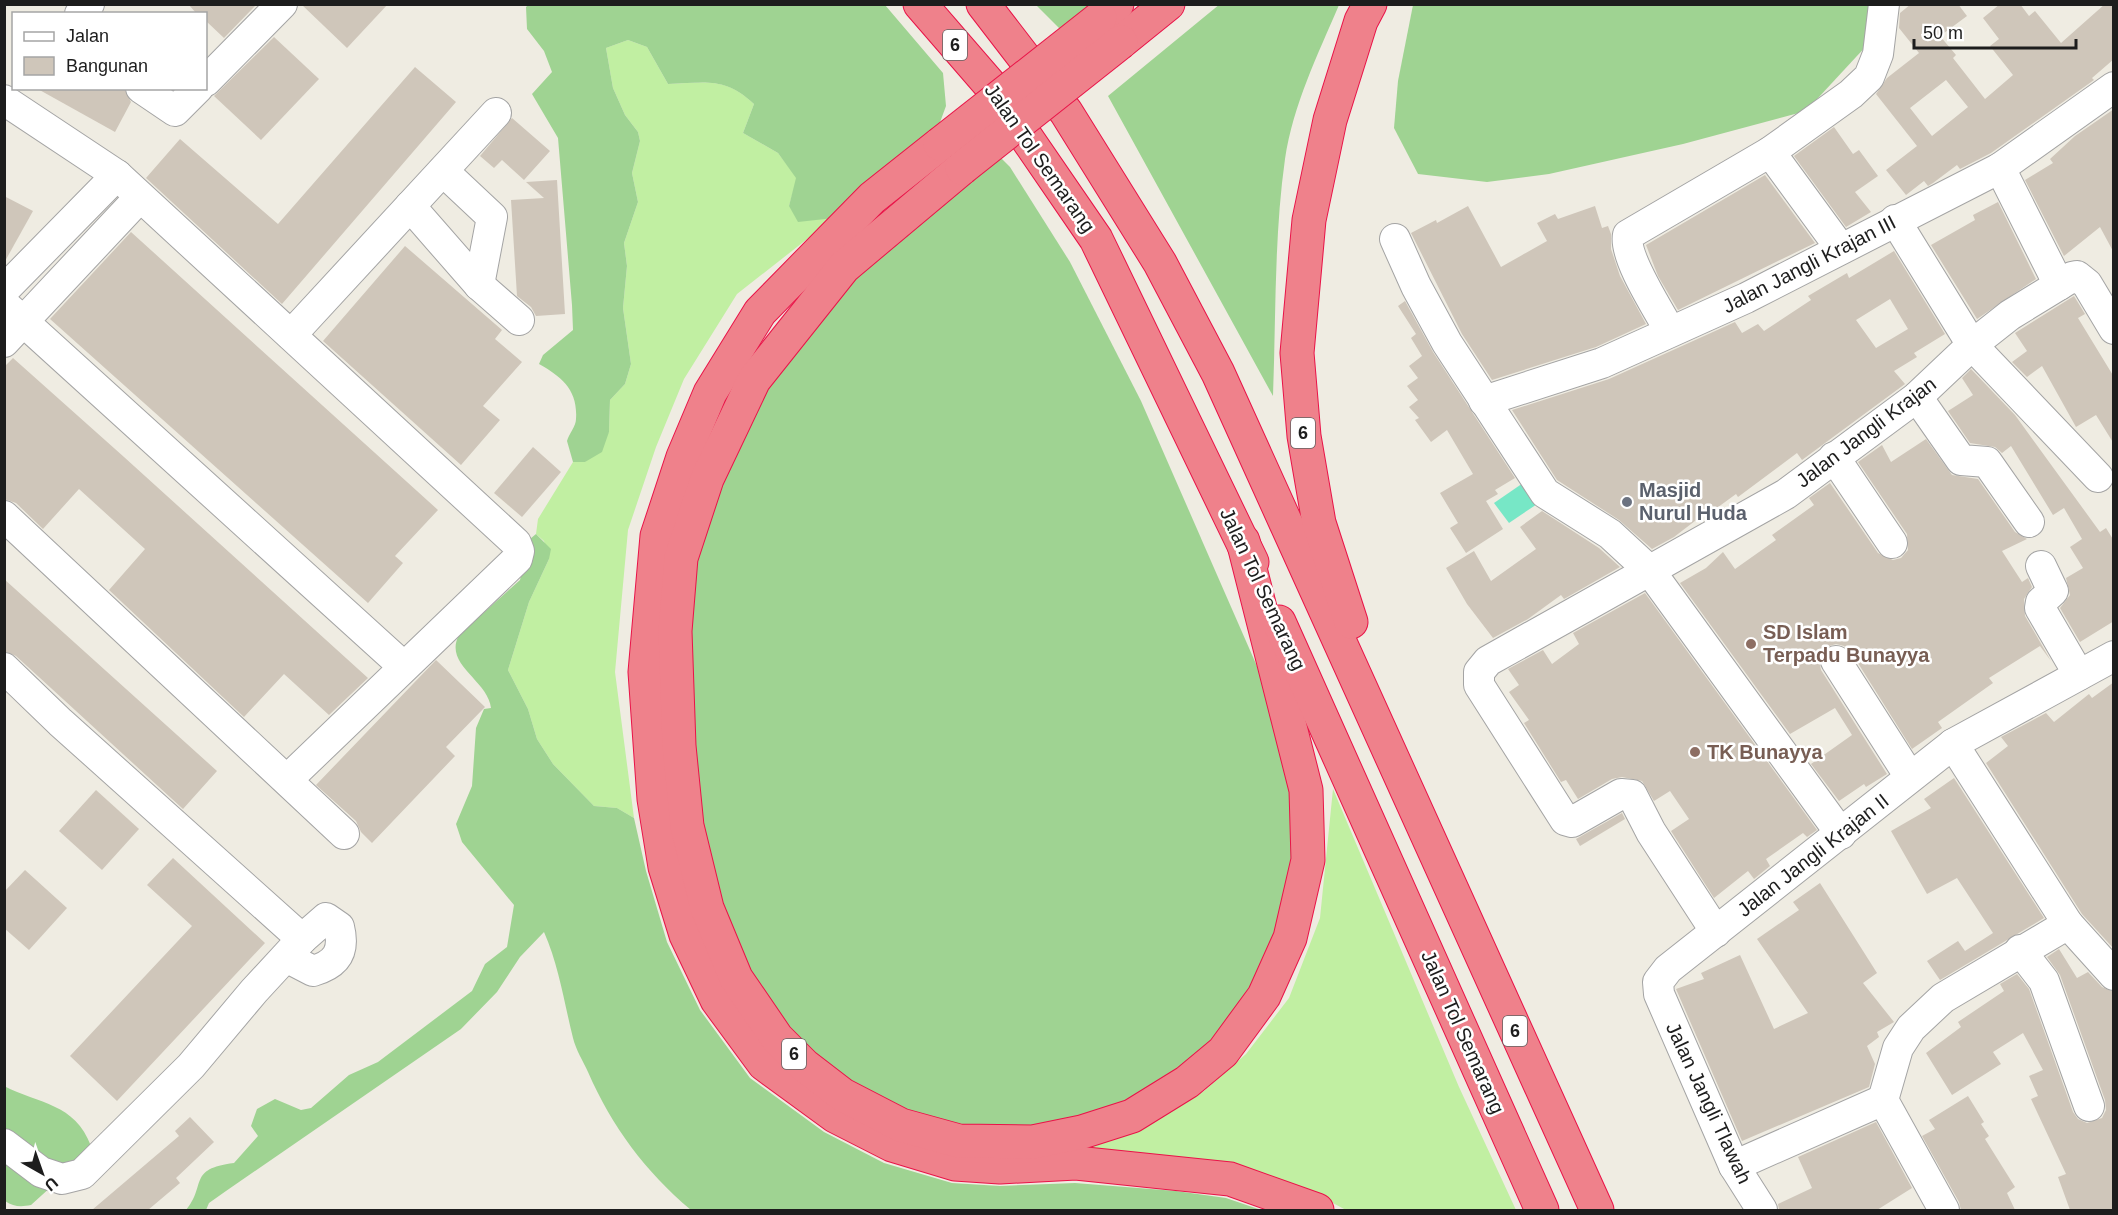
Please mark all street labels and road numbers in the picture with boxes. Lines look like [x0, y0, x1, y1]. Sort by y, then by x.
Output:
road number: 6 [943, 30, 967, 60]
street label: Jalan Tol Semarang [980, 79, 1100, 237]
street label: Jalan Jangli Krajan III [1719, 211, 1899, 317]
street label: Jalan Jangli Krajan [1792, 372, 1940, 492]
road number: 6 [1291, 418, 1315, 448]
street label: Jalan Tol Semarang [1216, 504, 1310, 674]
street label: Jalan Jangli Krajan II [1733, 789, 1893, 921]
street label: Jalan Tol Semarang [1417, 947, 1509, 1117]
road number: 6 [1503, 1016, 1527, 1046]
street label: Jalan Jangli Tlawah [1662, 1019, 1756, 1187]
road number: 6 [782, 1039, 806, 1069]

